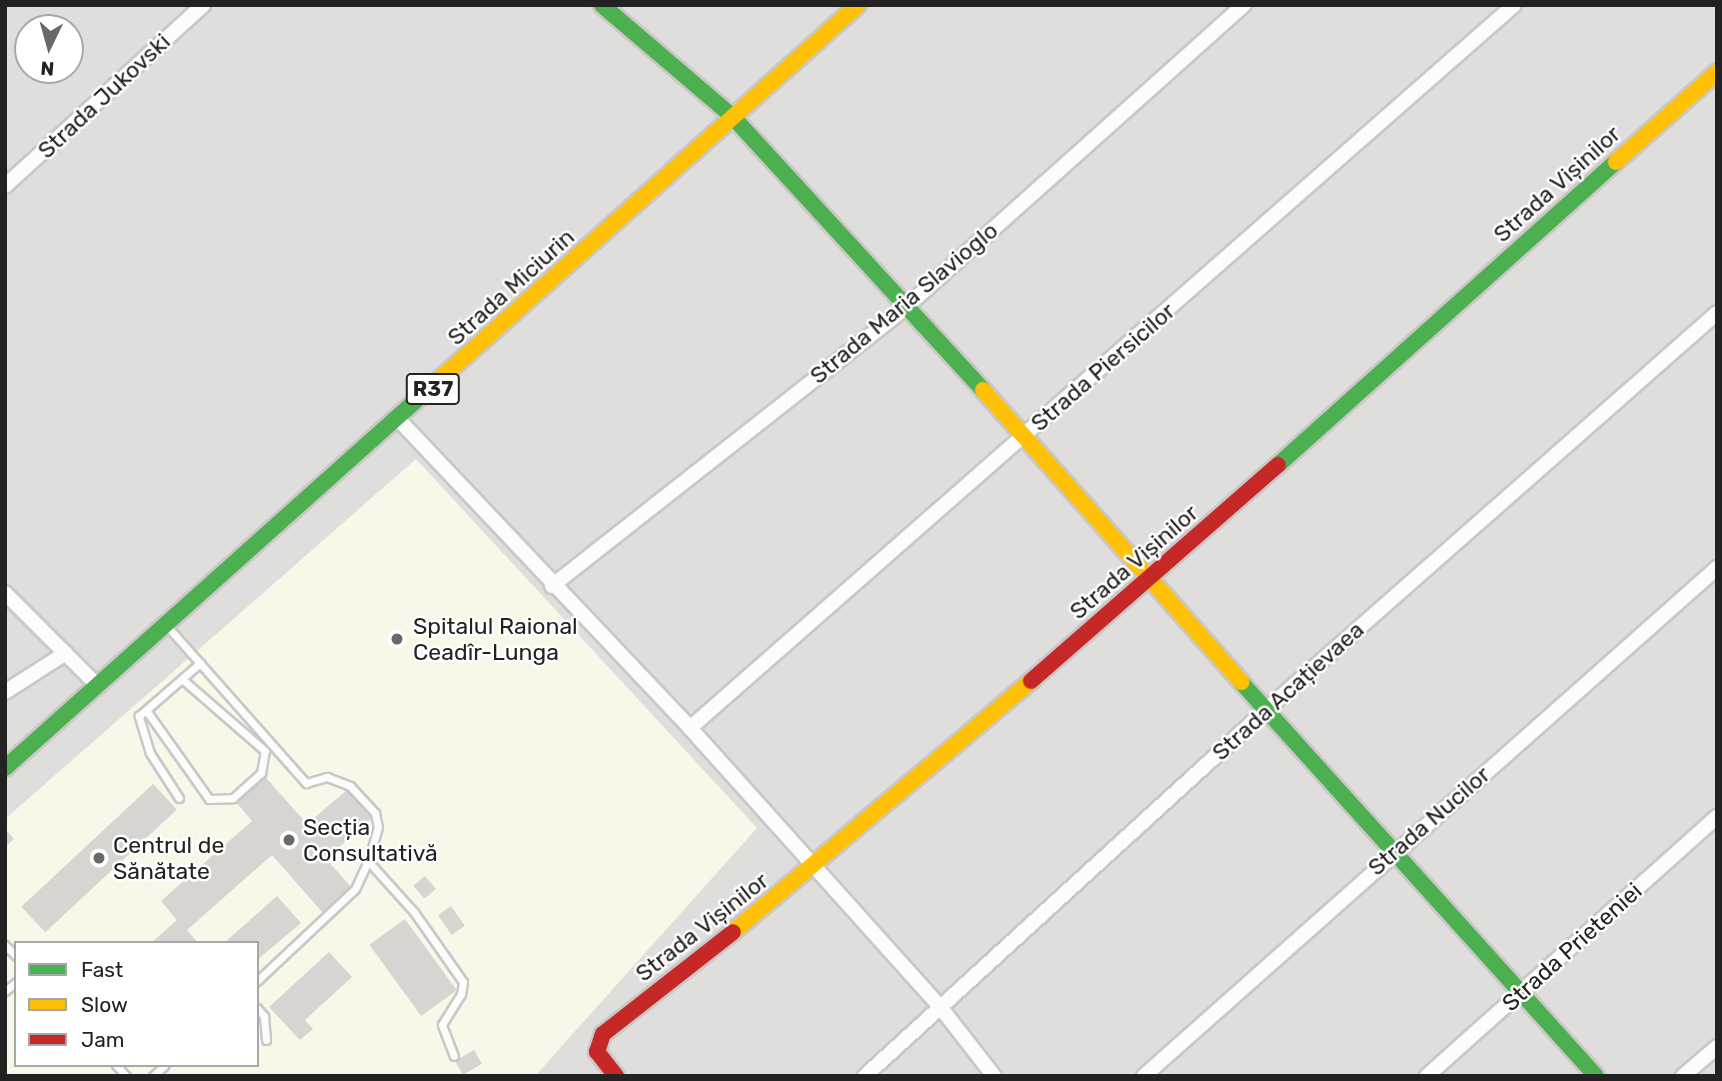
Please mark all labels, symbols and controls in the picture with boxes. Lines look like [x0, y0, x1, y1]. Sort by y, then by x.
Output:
north arrow [14, 14, 84, 84]
street label: Strada Jukovski [32, 28, 176, 164]
text: N [39, 56, 55, 80]
street label: Strada Vișinilor [1488, 120, 1626, 248]
street label: Strada Maria Slavioglo [805, 216, 1003, 390]
street label: Strada Miciurin [442, 223, 580, 351]
street label: Strada Piersicilor [1025, 297, 1181, 437]
road number: R37 [405, 372, 461, 406]
street label: Strada Vișinilor [1064, 499, 1204, 625]
place label: Spitalul Raional Ceadîr-Lunga [413, 612, 578, 666]
street label: Strada Acațievaea [1206, 616, 1370, 766]
marker: Spitalul Raional Ceadîr-Lunga [387, 629, 407, 649]
street label: Strada Nucilor [1363, 761, 1495, 881]
place label: Secția Consultativă [303, 813, 438, 867]
place label: Centrul de Sănătate [113, 831, 224, 885]
marker: Secția Consultativă [281, 832, 297, 848]
marker: Centrul de Sănătate [91, 850, 107, 866]
street label: Strada Vișinilor [630, 866, 774, 988]
street label: Strada Prieteniei [1497, 877, 1647, 1017]
legend [14, 941, 259, 1067]
text: Fast [81, 957, 123, 982]
text: Slow [81, 992, 128, 1017]
text: Jam [81, 1027, 125, 1052]

